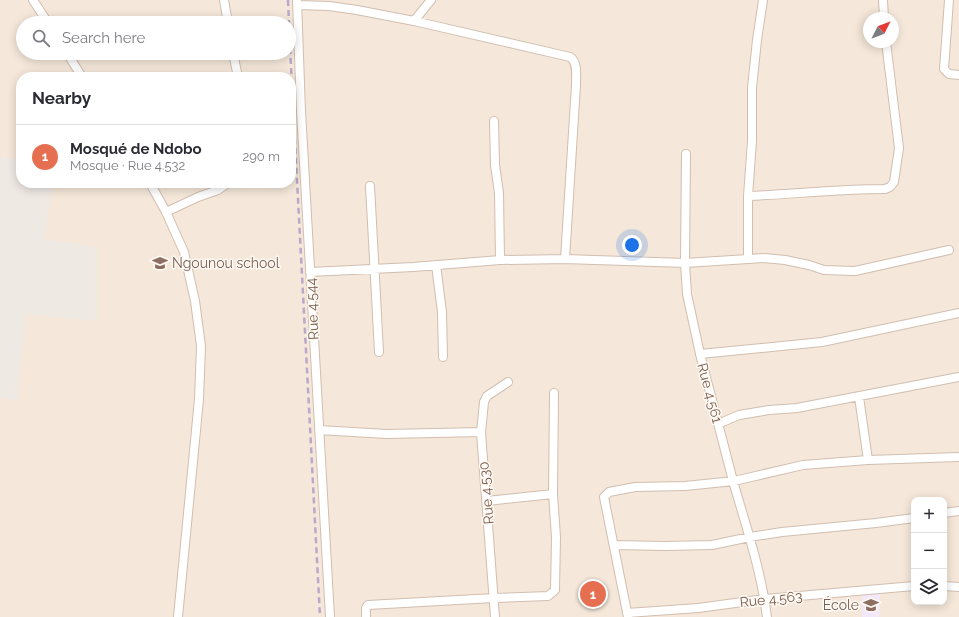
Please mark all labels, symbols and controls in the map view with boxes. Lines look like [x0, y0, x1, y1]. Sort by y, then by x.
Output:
north arrow [863, 12, 899, 48]
search box [16, 16, 296, 60]
icon: search [30, 27, 52, 49]
text: Search here [62, 29, 145, 47]
text: Nearby [32, 88, 91, 108]
text: Mosqué de Ndobo [70, 140, 202, 158]
text: 1 [42, 149, 48, 164]
text: 290 m [242, 149, 280, 164]
text: Mosque · Rue 4.532 [70, 158, 185, 173]
your location [622, 235, 642, 255]
school or university icon: Ngounou school [151, 254, 169, 272]
place label: Ngounou school [172, 255, 280, 271]
street label: Rue 4.544 [302, 277, 322, 341]
street label: Rue 4.561 [694, 361, 726, 425]
street label: Rue 4.530 [475, 461, 497, 525]
map controls [911, 497, 947, 605]
button: + [911, 497, 947, 533]
button: − [911, 533, 947, 569]
button: layers [911, 569, 947, 605]
pin: 1 [580, 579, 606, 609]
street label: Rue 4.563 [739, 588, 803, 610]
place label: École [823, 596, 859, 613]
school or university icon: École [862, 596, 880, 614]

